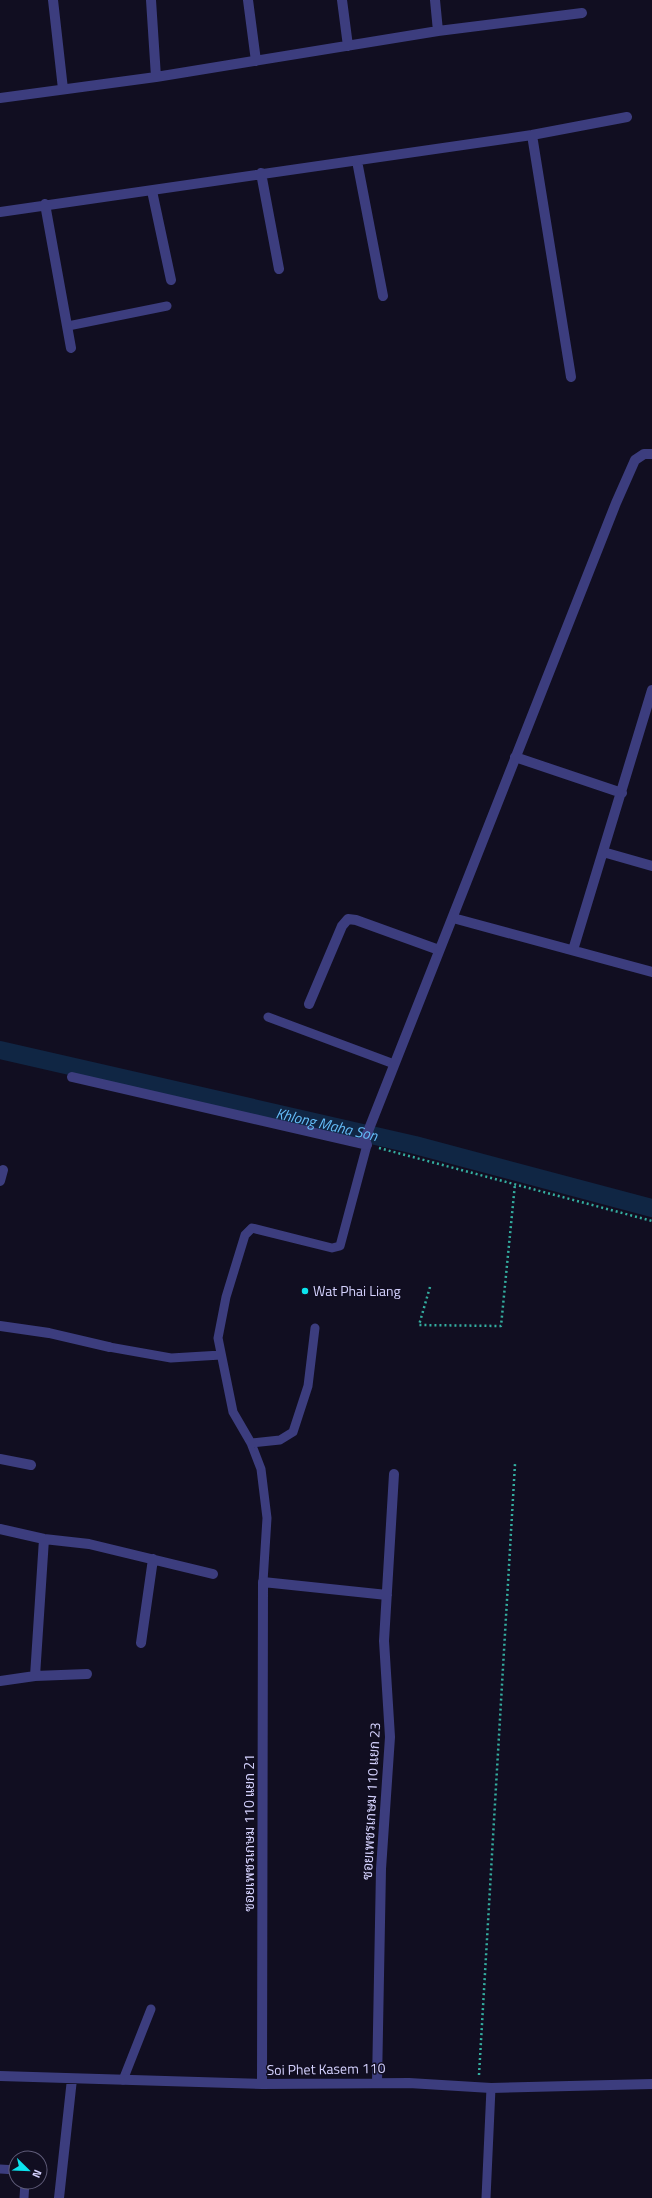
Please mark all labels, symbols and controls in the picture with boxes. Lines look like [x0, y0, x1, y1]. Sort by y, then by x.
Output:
water label: Khlong Maha Son [274, 1101, 380, 1147]
place label: Wat Phai Liang [313, 1280, 401, 1301]
marker: Wat Phai Liang [300, 1286, 310, 1296]
street label: ซอยเพชรเกษม 110 แยก 23 [356, 1722, 385, 1880]
street label: ซอยเพชรเกษม 110 แยก 21 [238, 1754, 259, 1912]
street label: Soi Phet Kasem 110 [266, 2057, 386, 2080]
north arrow [8, 2150, 48, 2190]
text: N [28, 2167, 46, 2181]

